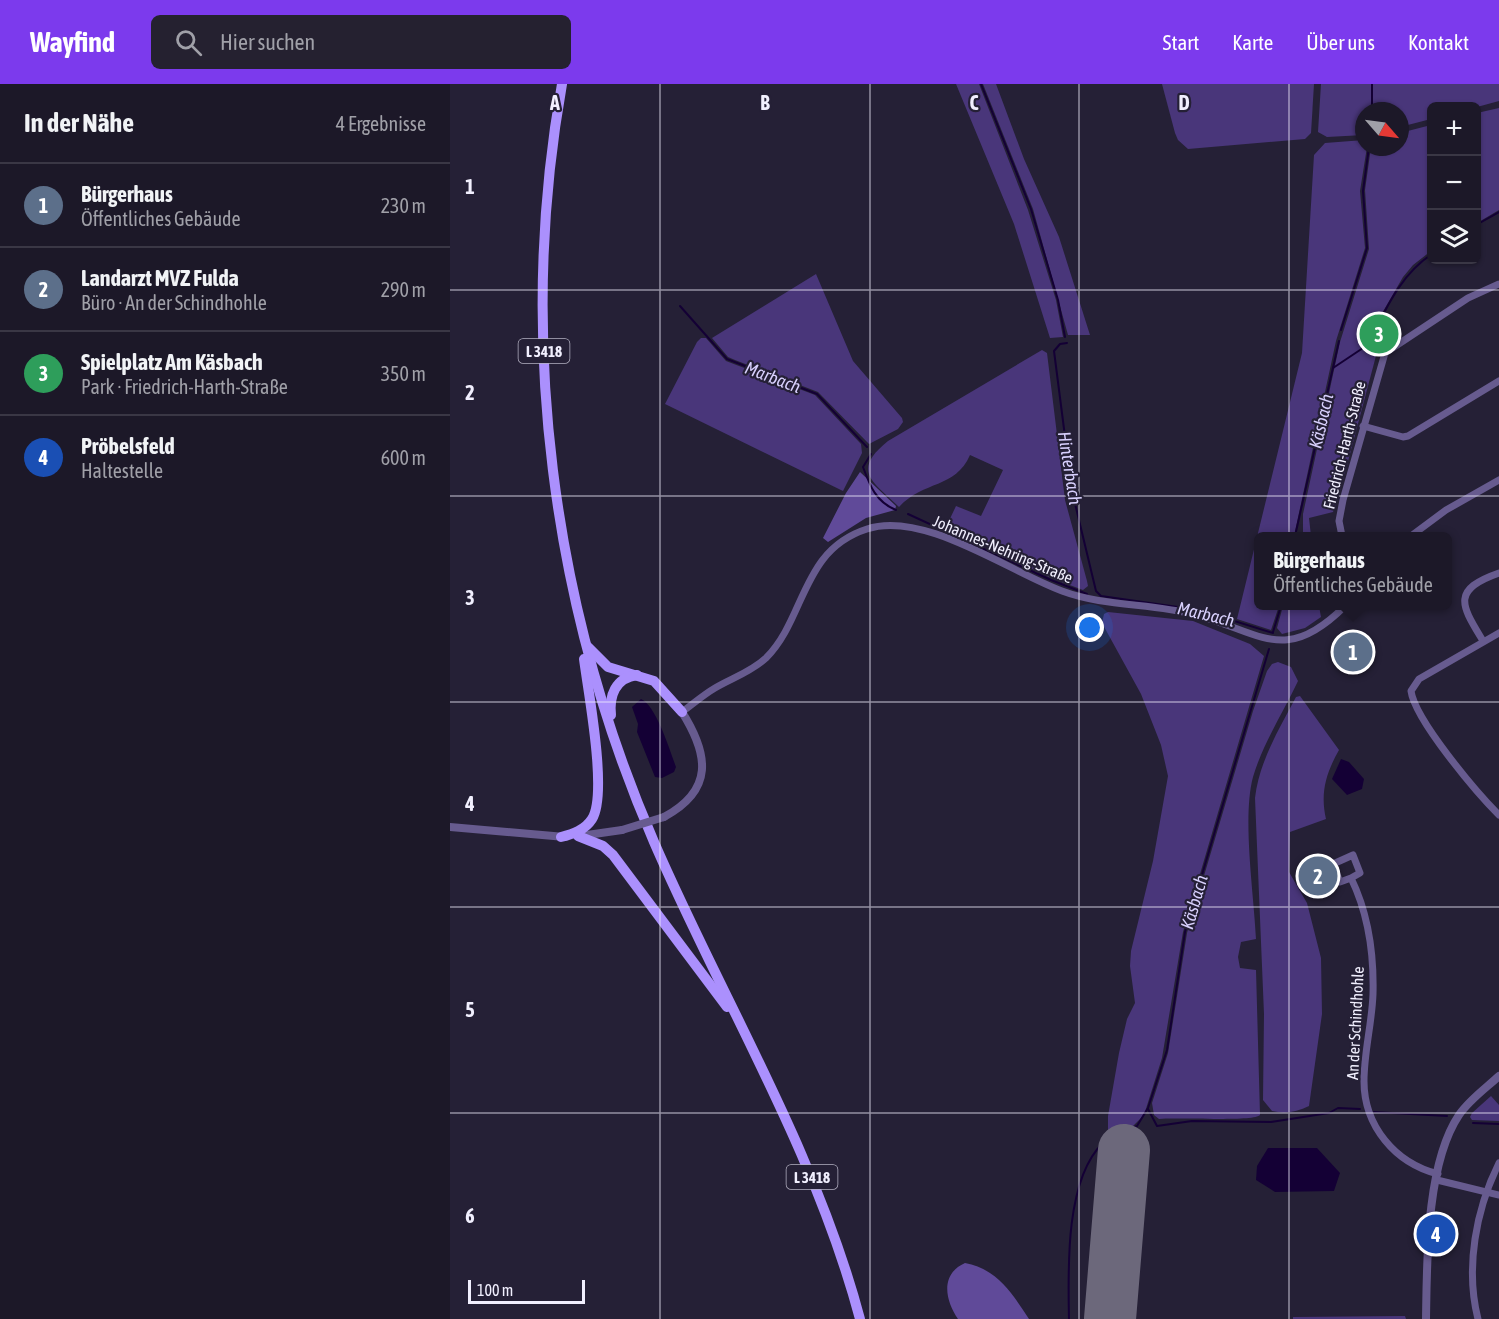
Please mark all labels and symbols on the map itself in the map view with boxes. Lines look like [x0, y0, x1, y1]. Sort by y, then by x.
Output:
text: A [549, 91, 560, 114]
text: B [760, 91, 770, 114]
text: C [970, 91, 979, 114]
text: D [1178, 91, 1190, 114]
north arrow [1355, 102, 1409, 156]
text: 1 [465, 175, 475, 198]
pin: 3 [1360, 312, 1398, 356]
road number: L 3418 [518, 339, 569, 363]
water label: Marbach [742, 357, 804, 397]
street label: Friedrich-Harth-Straße [1319, 379, 1369, 511]
text: 2 [465, 381, 475, 404]
water label: Käsbach [1305, 391, 1338, 450]
water label: Hinterbach [1054, 430, 1086, 507]
street label: Johannes-Nehring-Straße [930, 511, 1075, 587]
text: 3 [465, 586, 475, 609]
water label: Marbach [1175, 597, 1237, 631]
your location [1075, 613, 1104, 642]
pin: 1 [1334, 630, 1372, 674]
text: 4 [464, 792, 475, 815]
pin: 2 [1298, 854, 1338, 898]
water label: Käsbach [1176, 872, 1212, 932]
street label: An der Schindhohle [1343, 966, 1367, 1080]
text: 5 [465, 998, 475, 1021]
road number: L 3418 [786, 1165, 838, 1189]
text: 6 [465, 1204, 475, 1227]
pin: 4 [1416, 1212, 1456, 1256]
scale bar [468, 1277, 585, 1304]

